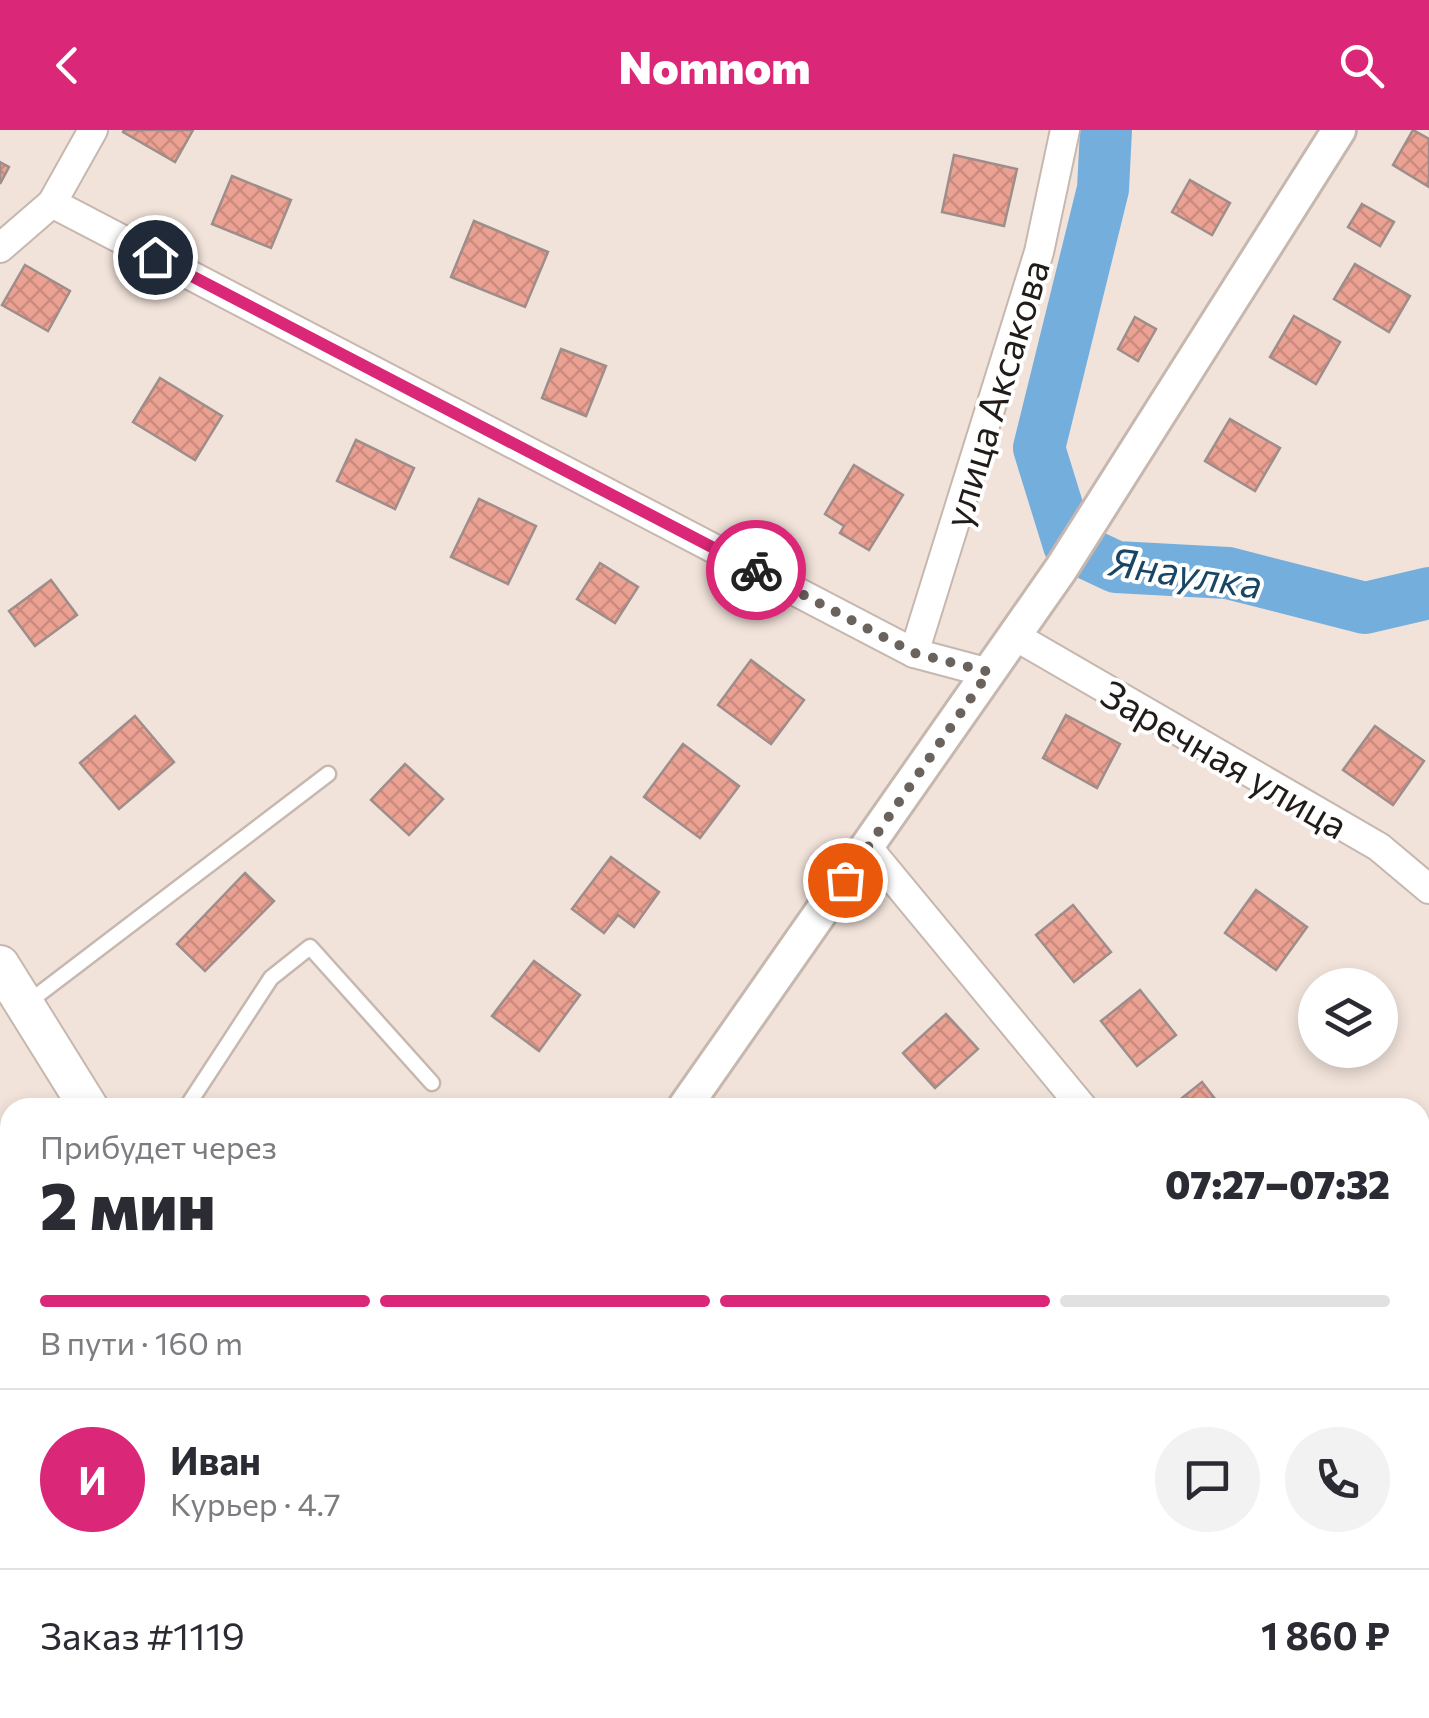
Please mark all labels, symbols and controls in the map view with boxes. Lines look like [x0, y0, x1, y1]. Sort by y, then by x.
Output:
icon: back [40, 38, 95, 93]
text: Nomnom [618, 38, 811, 93]
icon: search [1334, 38, 1389, 93]
pin [113, 215, 198, 300]
icon: home [128, 230, 183, 285]
street label: улица Аксакова [932, 253, 1058, 533]
courier [706, 520, 806, 620]
water label: Янаулка [1105, 535, 1266, 607]
icon: bike [729, 543, 784, 598]
street label: Заречная улица [1094, 669, 1356, 847]
pin [803, 838, 888, 923]
icon: bag [818, 853, 873, 908]
map controls [1298, 968, 1398, 1068]
button: layers [1298, 968, 1398, 1068]
text: Прибудет через [40, 1126, 277, 1166]
text: 07:27–07:32 [1165, 1160, 1390, 1207]
text: 2 мин [40, 1164, 215, 1243]
text: В пути · 160 m [40, 1322, 243, 1362]
button: chat [1155, 1427, 1260, 1532]
button: phone [1285, 1427, 1390, 1532]
text: Иван [170, 1436, 261, 1483]
text: И [78, 1456, 107, 1503]
text: Курьер · 4.7 [170, 1483, 341, 1523]
text: Заказ #1119 [40, 1611, 245, 1658]
text: 1 860 ₽ [1261, 1611, 1390, 1658]

